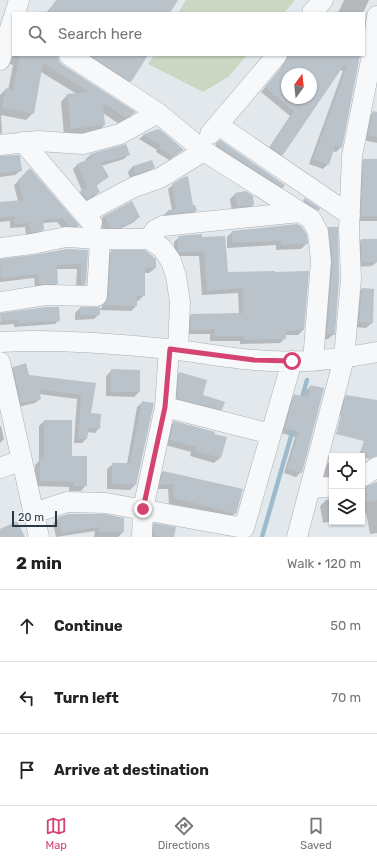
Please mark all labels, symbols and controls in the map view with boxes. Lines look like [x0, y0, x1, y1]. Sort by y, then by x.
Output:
search box [12, 12, 365, 56]
icon: search [26, 23, 48, 45]
text: Search here [58, 25, 142, 43]
north arrow [281, 68, 317, 104]
route start [283, 352, 301, 370]
map controls [329, 453, 365, 525]
button: locate [329, 453, 365, 489]
button: layers [329, 489, 365, 525]
route end [134, 500, 152, 518]
scale bar [12, 509, 57, 528]
text: 20 m [18, 511, 44, 524]
text: 2 min [16, 553, 62, 573]
text: Walk · 120 m [287, 556, 361, 571]
icon: ahead [16, 615, 38, 637]
text: Continue [54, 617, 123, 635]
text: 50 m [330, 618, 361, 633]
icon: left [16, 687, 38, 709]
text: Turn left [54, 689, 119, 707]
text: 70 m [331, 690, 361, 705]
icon: arrive [16, 759, 38, 781]
text: Arrive at destination [54, 761, 209, 779]
tab: Map [45, 815, 67, 852]
tab: Directions [158, 815, 210, 852]
tab: Saved [300, 815, 332, 852]

